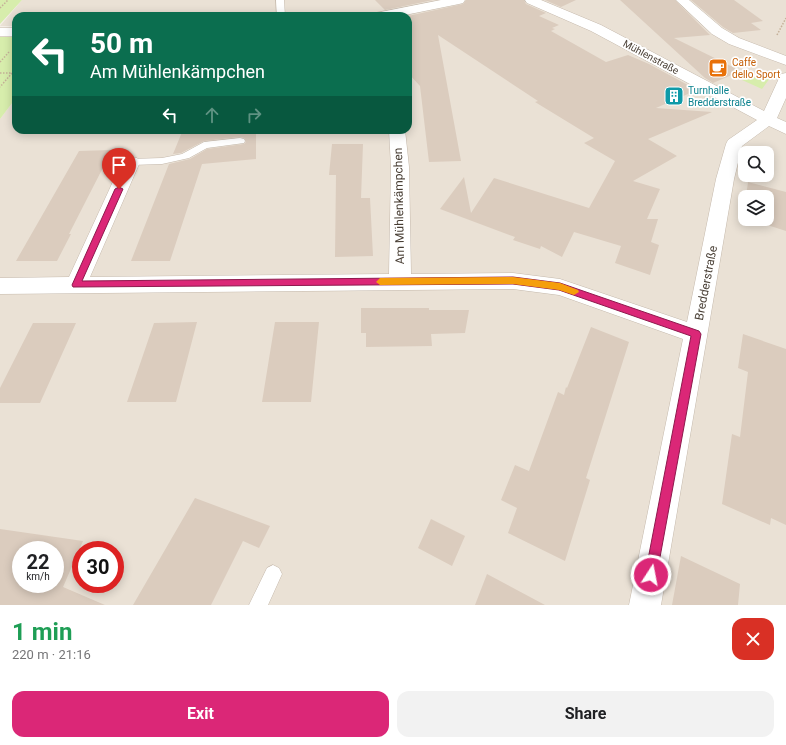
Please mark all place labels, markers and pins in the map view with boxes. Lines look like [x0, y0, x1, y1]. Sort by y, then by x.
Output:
cafe icon: Caffe dello Sport [707, 57, 729, 79]
place label: Caffe dello Sport [732, 57, 780, 80]
building icon: Turnhalle Bredderstraße [663, 85, 685, 107]
place label: Turnhalle Bredderstraße [688, 85, 751, 108]
pin [102, 148, 136, 189]

